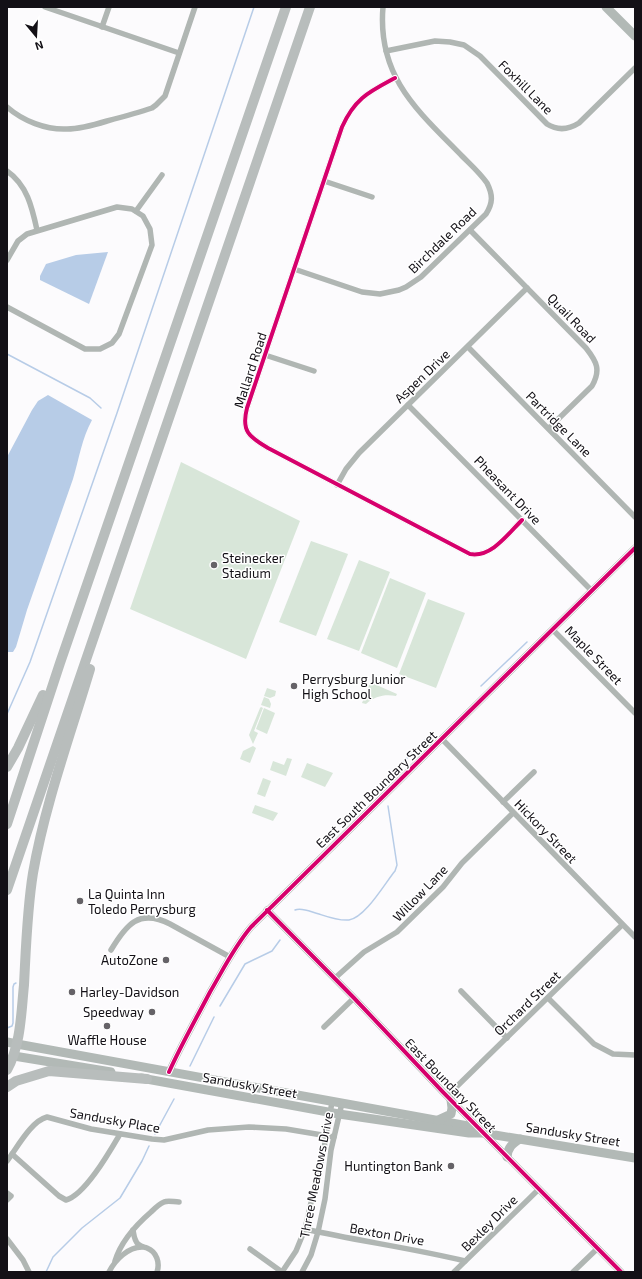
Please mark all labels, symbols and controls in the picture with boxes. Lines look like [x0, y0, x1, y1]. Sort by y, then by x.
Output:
north arrow [16, 16, 56, 56]
text: N [33, 39, 45, 53]
street label: Foxhill Lane [495, 56, 557, 118]
street label: Birchdale Road [405, 204, 479, 276]
street label: Quail Road [544, 290, 600, 346]
street label: Mallard Road [230, 330, 270, 410]
street label: Aspen Drive [391, 346, 453, 406]
street label: Partridge Lane [523, 388, 595, 460]
street label: Pheasant Drive [471, 452, 545, 528]
place label: Steinecker Stadium [222, 550, 284, 581]
marker: Steinecker Stadium [209, 560, 219, 570]
street label: Maple Street [562, 622, 626, 688]
place label: Perrysburg Junior High School [302, 671, 406, 702]
marker: Perrysburg Junior High School [289, 681, 299, 691]
street label: East South Boundary Street [312, 727, 440, 851]
street label: Hickory Street [511, 796, 581, 866]
street label: Willow Lane [389, 861, 451, 925]
place label: La Quinta Inn Toledo Perrysburg [88, 886, 196, 917]
marker: La Quinta Inn Toledo Perrysburg [75, 896, 85, 906]
place label: AutoZone [101, 952, 158, 968]
marker: AutoZone [161, 955, 171, 965]
street label: Orchard Street [490, 967, 564, 1039]
place label: Harley-Davidson [80, 984, 179, 1000]
marker: Harley-Davidson [67, 987, 77, 997]
place label: Speedway [83, 1004, 144, 1020]
marker: Speedway [147, 1007, 157, 1017]
marker: Waffle House [102, 1021, 112, 1031]
place label: Waffle House [67, 1032, 147, 1048]
street label: East Boundary Street [402, 1035, 500, 1135]
street label: Sandusky Street [201, 1069, 299, 1101]
street label: Sandusky Place [69, 1104, 161, 1136]
street label: Three Meadows Drive [296, 1110, 336, 1240]
street label: Sandusky Street [524, 1119, 622, 1149]
place label: Huntington Bank [344, 1158, 443, 1174]
marker: Huntington Bank [446, 1161, 456, 1171]
street label: Bexley Drive [458, 1191, 521, 1254]
street label: Bexton Drive [348, 1220, 426, 1248]

